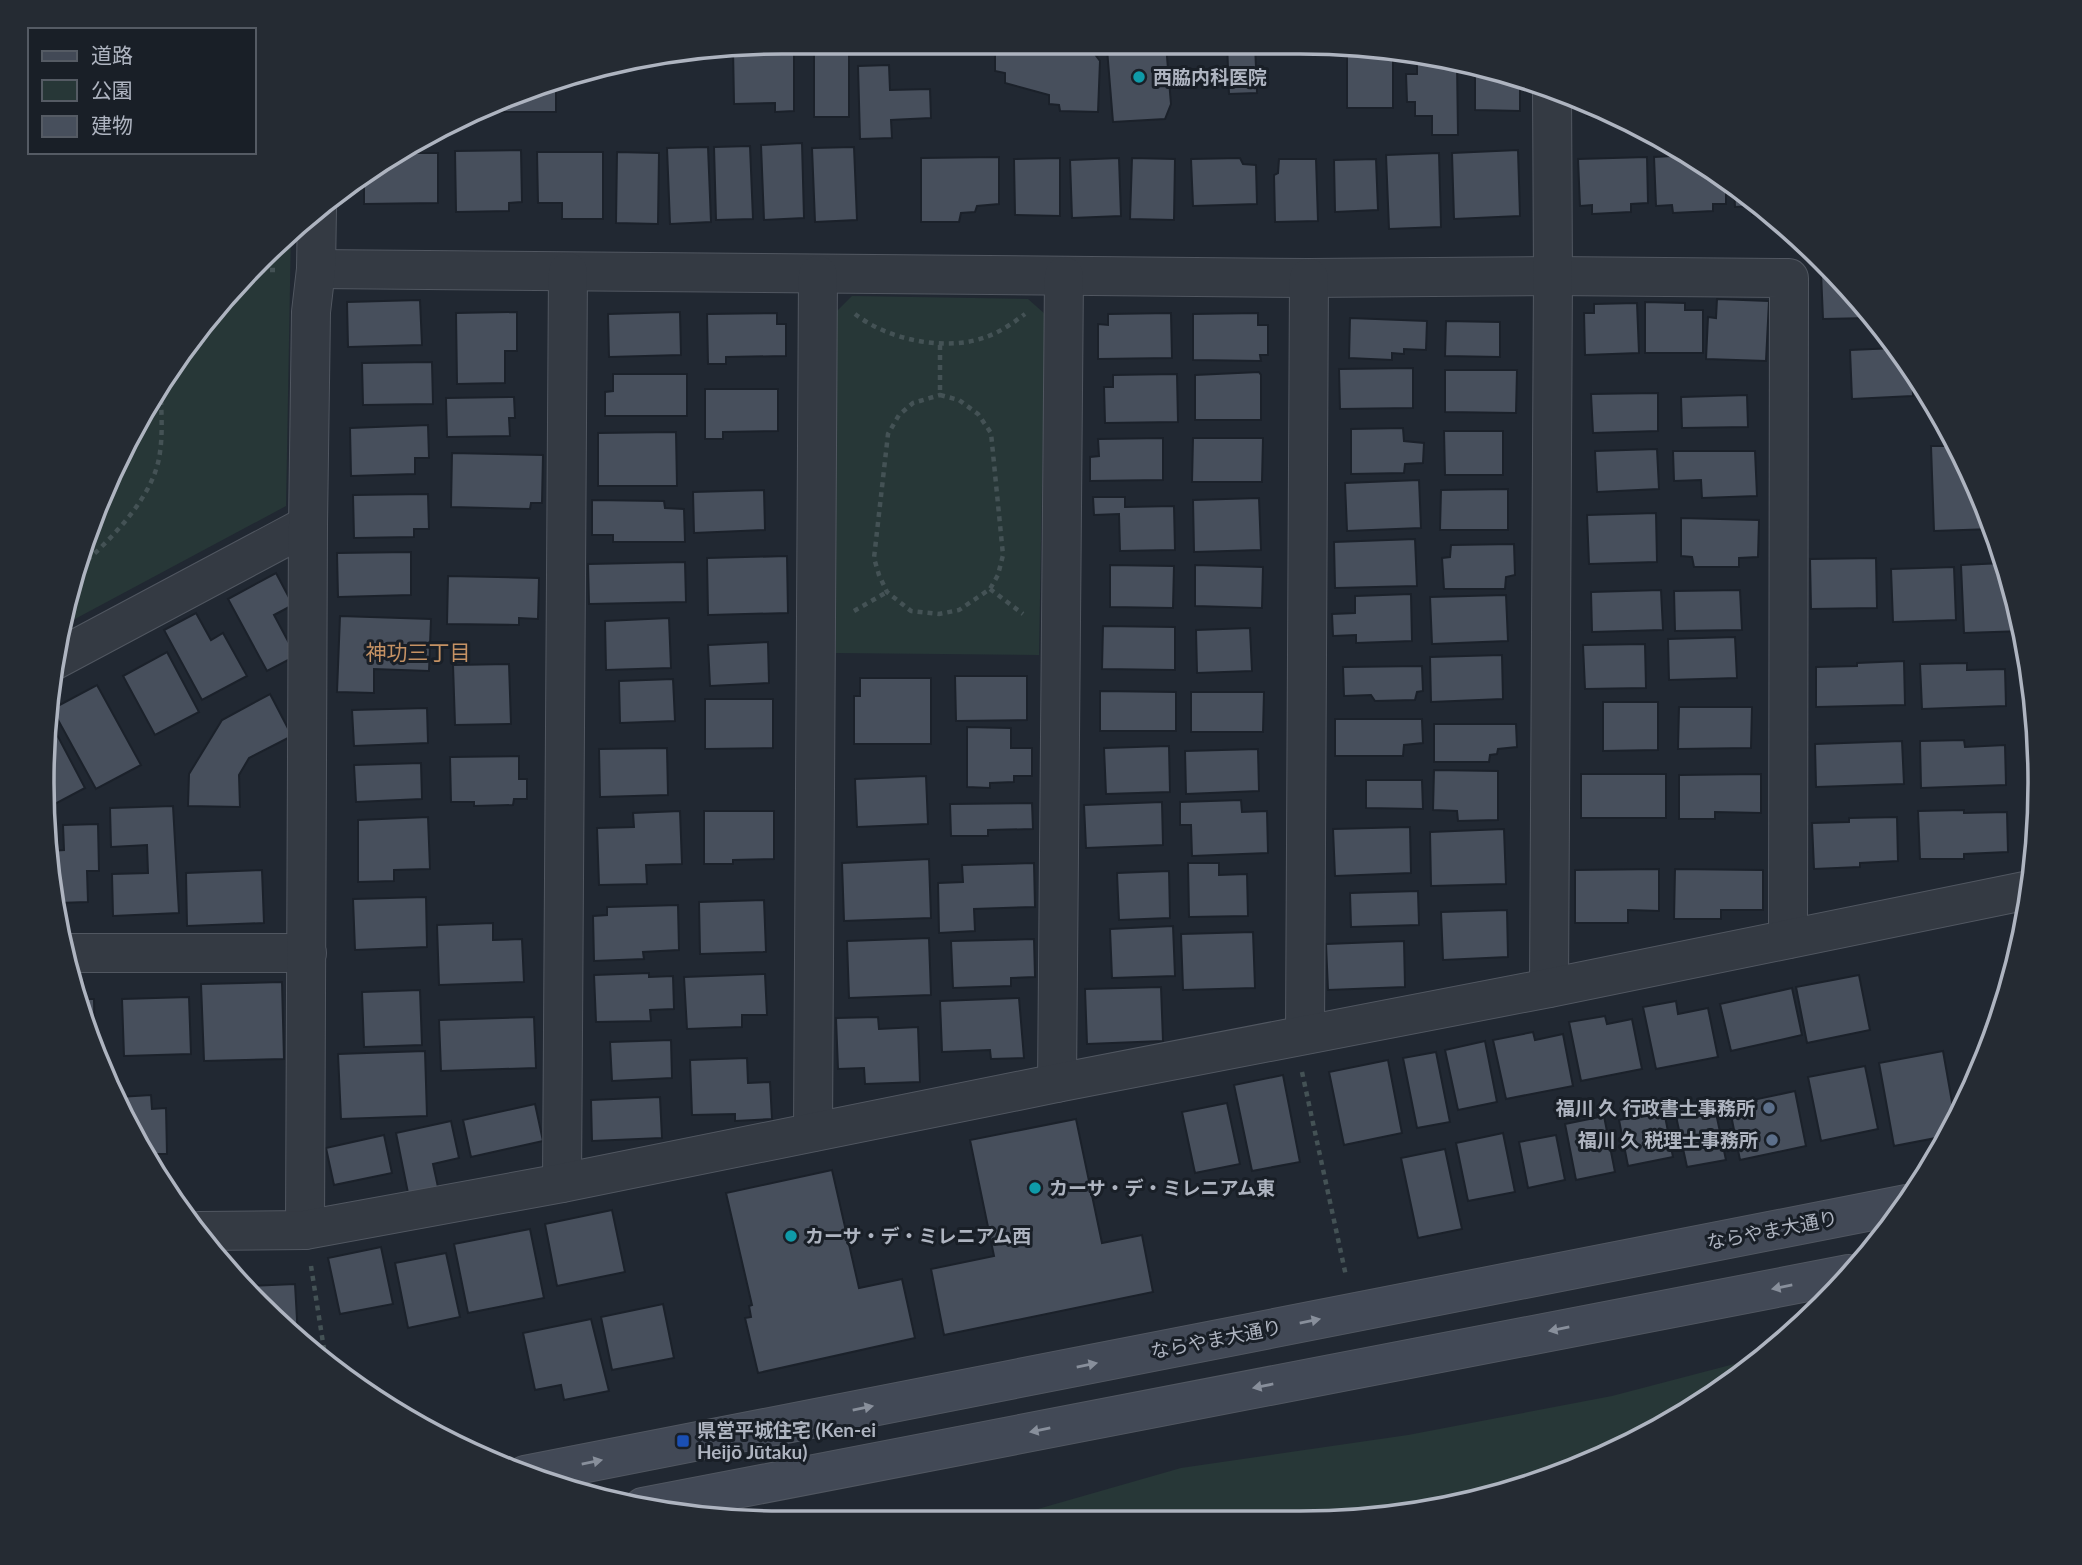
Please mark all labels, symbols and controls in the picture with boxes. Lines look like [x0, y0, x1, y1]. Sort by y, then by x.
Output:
legend [28, 28, 256, 154]
text: 道路 [91, 42, 133, 67]
place label: 西脇内科医院 [1153, 65, 1267, 88]
marker: 西脇内科医院 [1131, 69, 1147, 85]
text: 公園 [91, 77, 133, 102]
text: 建物 [91, 112, 133, 137]
district label: 神功三丁目 [366, 639, 471, 664]
place label: 福川 久 行政書士事務所 [1556, 1096, 1755, 1119]
marker: 福川 久 行政書士事務所 [1761, 1100, 1777, 1116]
place label: 福川 久 税理士事務所 [1578, 1128, 1758, 1151]
marker: 福川 久 税理士事務所 [1764, 1132, 1780, 1148]
place label: カーサ・デ・ミレニアム東 [1049, 1176, 1275, 1199]
marker: カーサ・デ・ミレニアム東 [1027, 1180, 1043, 1196]
street label: ならやま大通り [1704, 1206, 1839, 1253]
place label: カーサ・デ・ミレニアム西 [805, 1224, 1031, 1247]
marker: カーサ・デ・ミレニアム西 [783, 1228, 799, 1244]
one-way arrow [1771, 1282, 1793, 1293]
street label: ならやま大通り [1148, 1315, 1283, 1362]
one-way arrow [1299, 1315, 1321, 1326]
one-way arrow [1548, 1324, 1570, 1335]
one-way arrow [1076, 1359, 1098, 1370]
one-way arrow [1252, 1381, 1274, 1392]
one-way arrow [852, 1403, 874, 1414]
place label: 県営平城住宅 (Ken-ei Heijō Jūtaku) [697, 1418, 876, 1463]
one-way arrow [1029, 1424, 1051, 1435]
marker: 県営平城住宅 (Ken-ei Heijō Jūtaku) [675, 1433, 691, 1449]
one-way arrow [581, 1456, 603, 1467]

